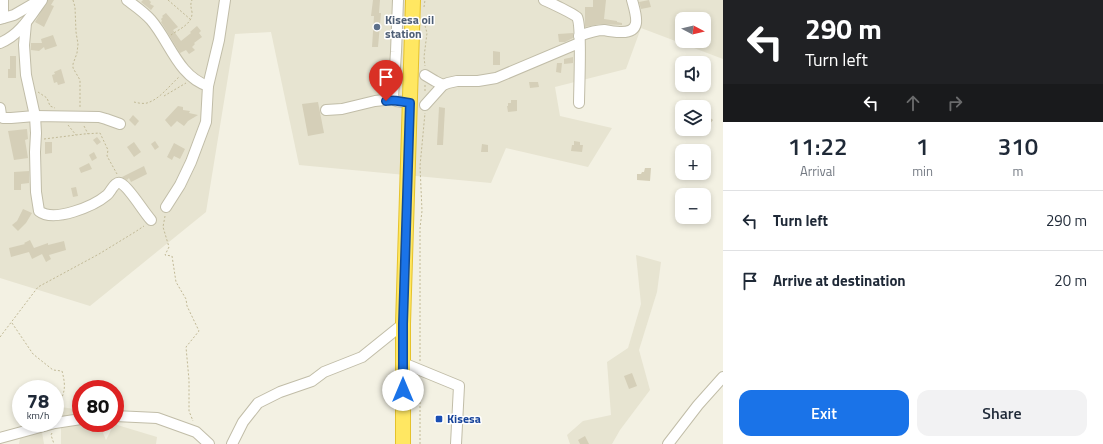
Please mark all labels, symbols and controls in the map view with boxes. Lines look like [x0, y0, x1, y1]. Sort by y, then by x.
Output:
text: 290 m [805, 7, 882, 50]
place label: Kisesa oil station [385, 10, 434, 43]
north arrow [675, 12, 711, 48]
map controls [675, 12, 711, 224]
icon: left [739, 16, 791, 68]
marker: Kisesa oil station [372, 22, 382, 32]
text: Turn left [805, 46, 868, 73]
button: sound [675, 56, 711, 92]
pin [369, 60, 403, 101]
icon: arrive [375, 66, 397, 88]
icon: left [860, 92, 882, 114]
icon: ahead [902, 92, 924, 114]
icon: right [944, 92, 966, 114]
button: layers [675, 100, 711, 136]
text: 11:22 [788, 128, 847, 164]
text: 1 [916, 128, 929, 164]
text: 310 [998, 128, 1038, 164]
button: + [675, 144, 711, 180]
text: Arrival [800, 161, 835, 181]
text: min [912, 161, 933, 181]
text: m [1013, 161, 1023, 181]
button: − [675, 188, 711, 224]
text: Turn left [773, 209, 828, 232]
text: 290 m [1046, 209, 1087, 232]
icon: left [739, 210, 761, 232]
text: Arrive at destination [773, 269, 906, 292]
text: 20 m [1054, 269, 1087, 292]
icon: arrive [739, 270, 761, 292]
position arrow [382, 369, 424, 411]
speed limit sign: 80 [72, 380, 124, 432]
text: 78 [27, 385, 49, 416]
button: Exit [739, 390, 909, 436]
button: Share [917, 390, 1087, 436]
text: km/h [27, 408, 49, 423]
place label: Kisesa [447, 409, 481, 428]
marker: Kisesa [434, 414, 444, 424]

